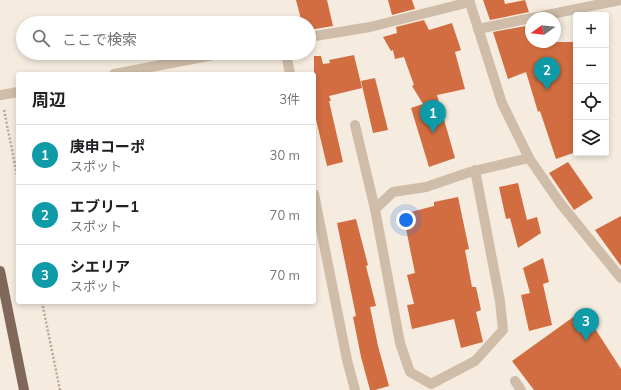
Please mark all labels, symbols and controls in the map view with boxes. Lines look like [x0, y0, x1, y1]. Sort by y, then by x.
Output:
north arrow [525, 12, 561, 48]
map controls [573, 12, 609, 156]
button: + [573, 12, 609, 48]
search box [16, 16, 316, 60]
icon: search [30, 27, 52, 49]
text: ここで検索 [62, 30, 137, 49]
button: − [573, 48, 609, 84]
pin: 2 [534, 57, 560, 90]
button: locate [573, 84, 609, 120]
text: 周辺 [32, 89, 66, 110]
text: 3件 [279, 91, 300, 107]
pin: 1 [420, 100, 446, 133]
button: layers [573, 120, 609, 156]
text: 庚申コーポ [70, 137, 145, 156]
text: 1 [41, 147, 49, 163]
text: 30 m [270, 147, 300, 163]
text: スポット [70, 158, 122, 174]
text: エブリー1 [70, 197, 139, 216]
text: 2 [41, 207, 49, 223]
text: 70 m [270, 207, 300, 223]
your location [396, 210, 416, 230]
text: スポット [70, 218, 122, 234]
text: シエリア [70, 257, 130, 276]
text: 3 [41, 267, 49, 283]
text: 70 m [270, 267, 300, 283]
text: スポット [70, 278, 122, 294]
pin: 3 [573, 308, 599, 341]

